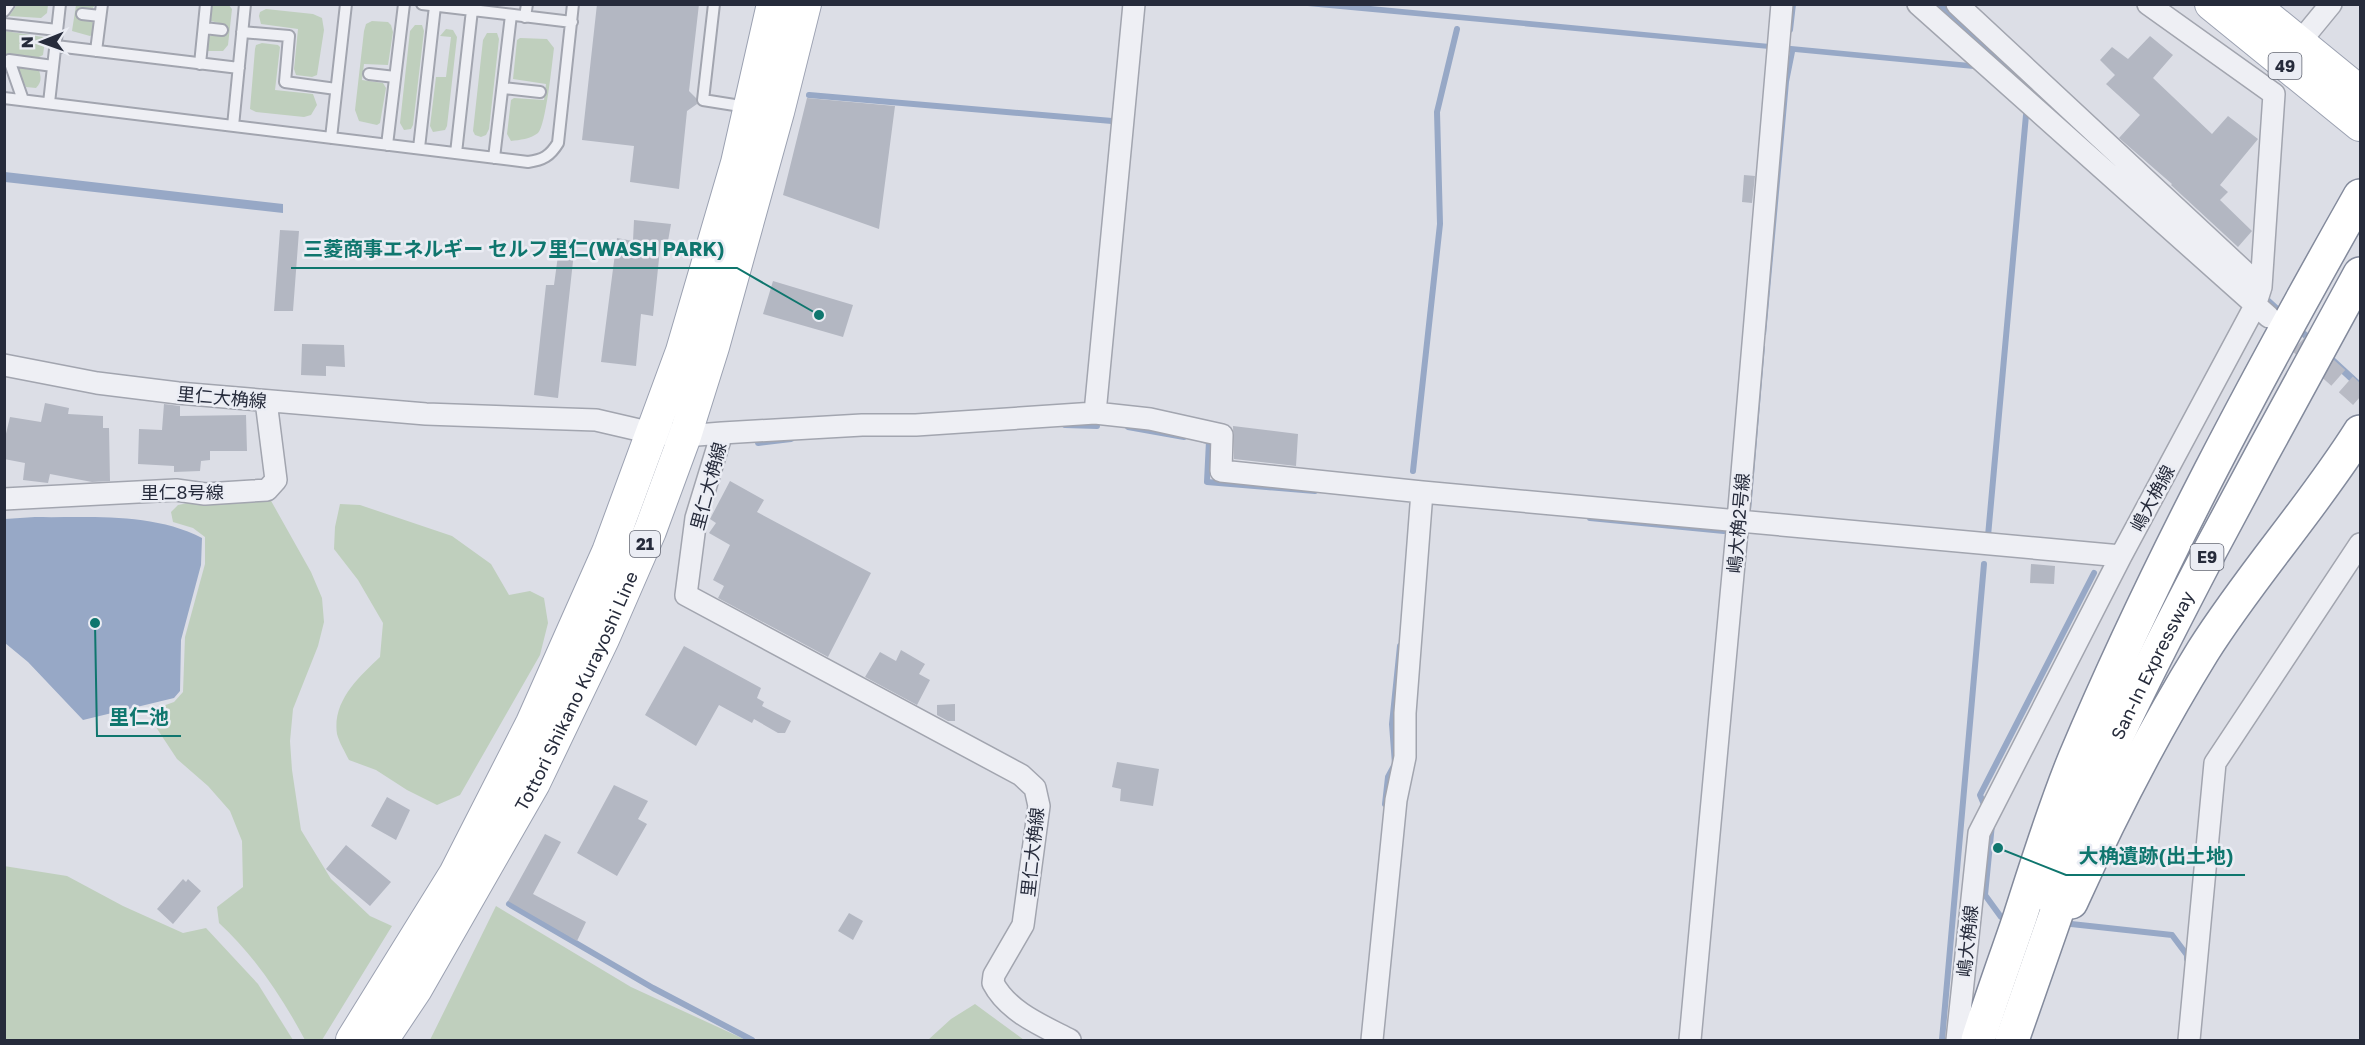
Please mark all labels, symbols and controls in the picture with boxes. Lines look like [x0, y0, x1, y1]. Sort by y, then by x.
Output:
north arrow [12, 12, 72, 72]
text: N [17, 36, 37, 49]
road number: 49 [2268, 53, 2302, 79]
callout: 三菱商事エネルギー セルフ里仁(WASH PARK) [291, 230, 737, 268]
text: 三菱商事エネルギー セルフ里仁(WASH PARK) [303, 236, 725, 260]
street label: 里仁大桷線 [176, 382, 268, 412]
street label: 里仁大桷線 [686, 440, 730, 532]
street label: 嶋大桷線 [2125, 461, 2179, 535]
street label: 嶋大桷2号線 [1723, 472, 1753, 574]
street label: 里仁8号線 [141, 481, 223, 503]
road number: 21 [630, 531, 660, 557]
road number: E9 [2190, 544, 2224, 570]
street label: Tottori Shikano Kurayoshi Line [510, 568, 642, 814]
street label: San-In Expressway [2106, 587, 2198, 743]
callout: 里仁池 [97, 698, 181, 736]
text: 里仁池 [109, 704, 169, 728]
street label: 里仁大桷線 [1016, 806, 1048, 898]
callout: 大桷遺跡(出土地) [2066, 837, 2245, 875]
text: 大桷遺跡(出土地) [2078, 843, 2234, 867]
street label: 嶋大桷線 [1952, 904, 1982, 978]

